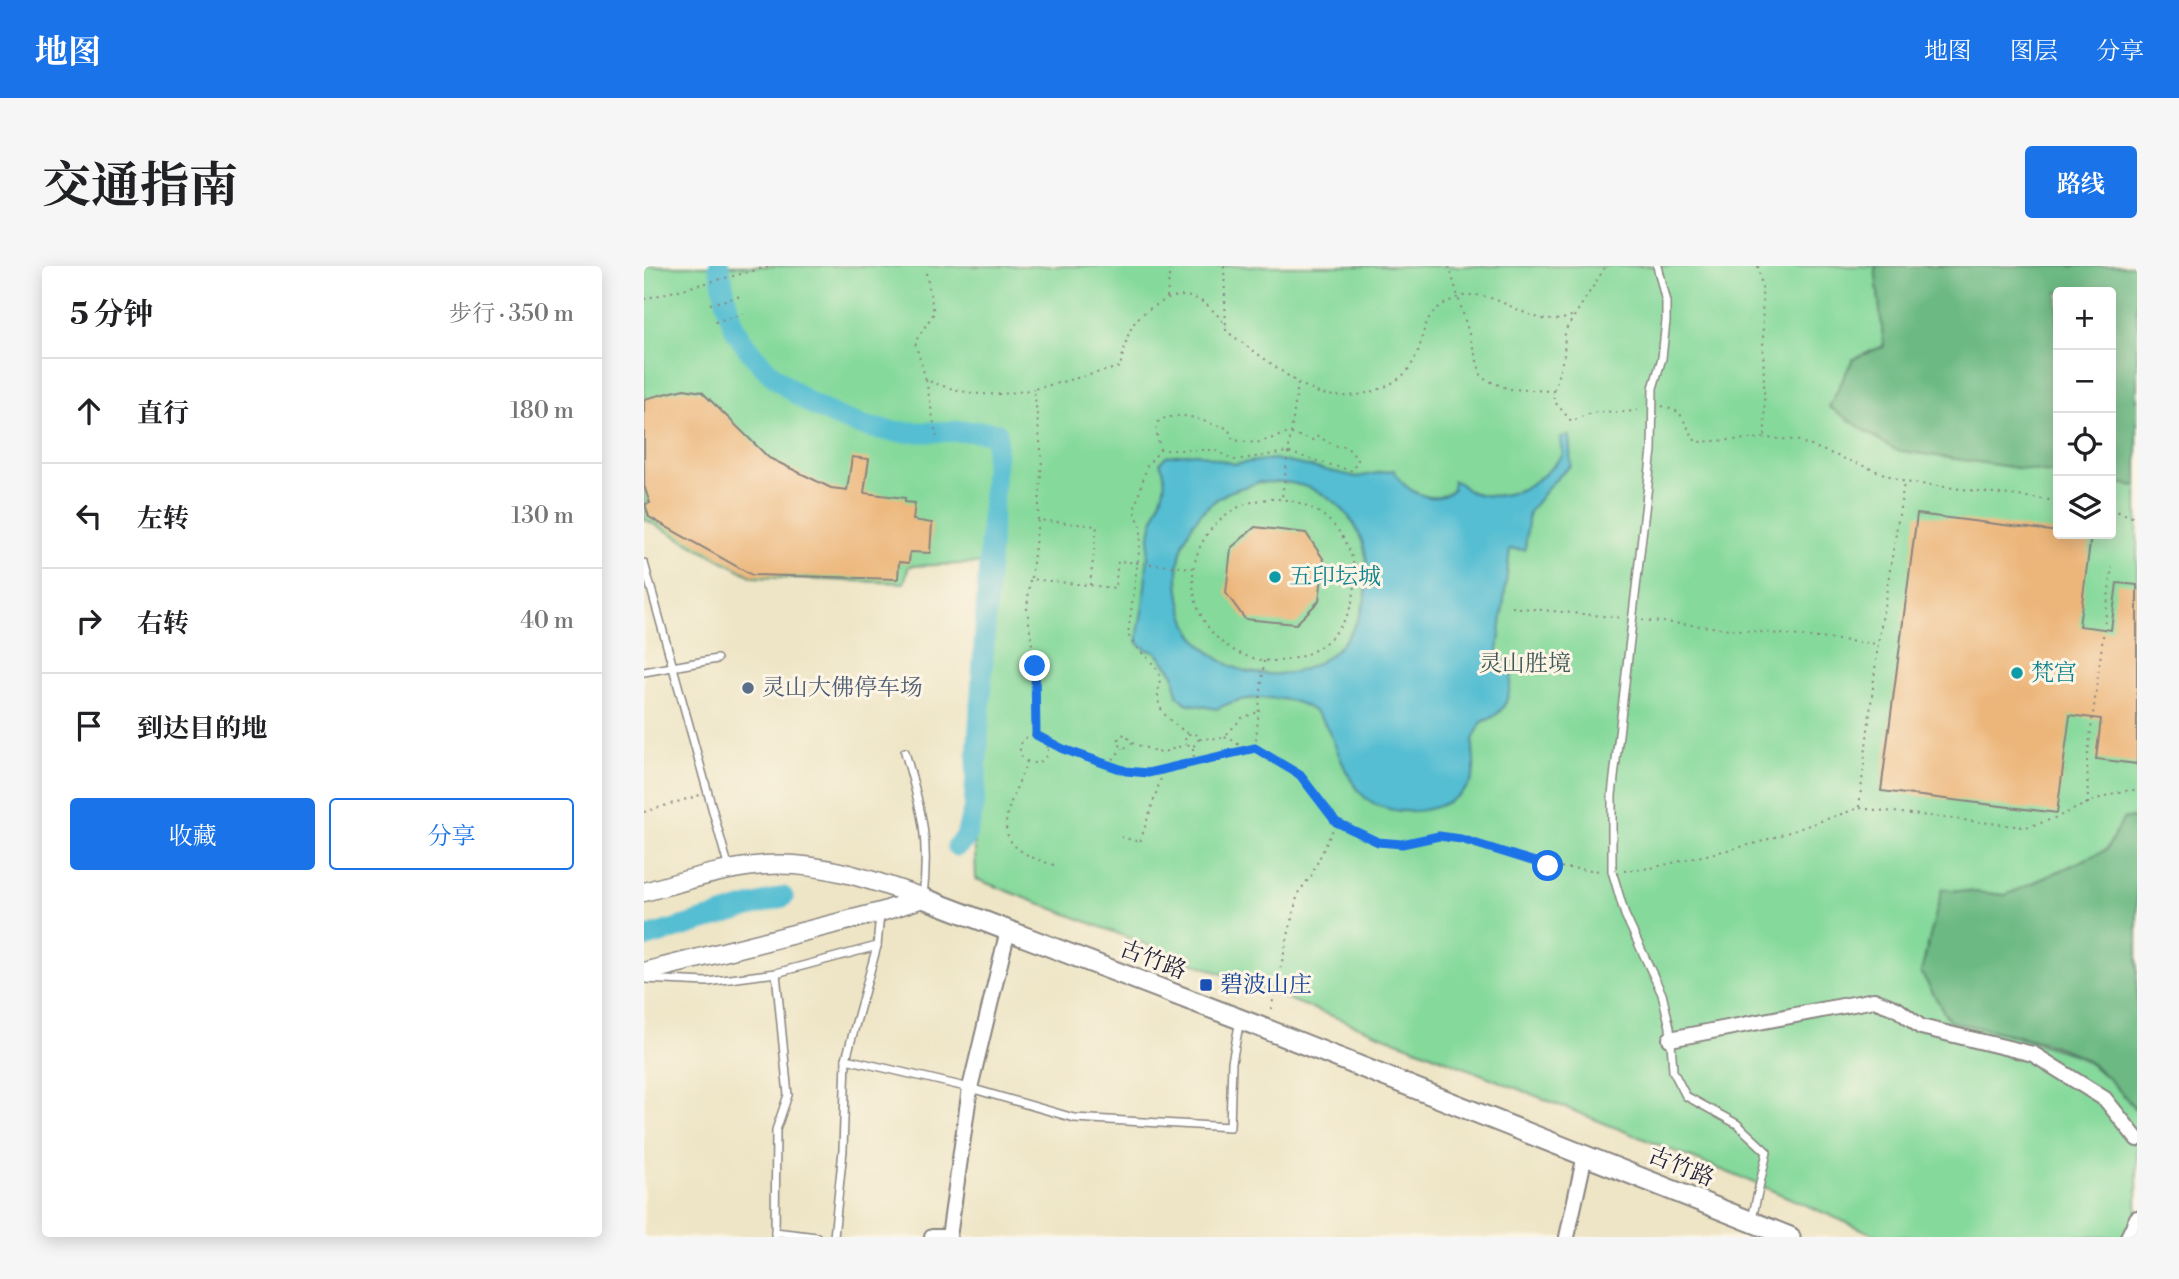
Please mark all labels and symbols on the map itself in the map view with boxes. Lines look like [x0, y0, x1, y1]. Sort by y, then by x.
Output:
place label: 五印坛城 [1289, 563, 1381, 591]
marker: 五印坛城 [1267, 569, 1283, 585]
route end [1019, 650, 1050, 681]
park label: 灵山胜境 [1479, 650, 1571, 678]
place label: 梵宫 [2031, 659, 2077, 687]
marker: 梵宫 [2009, 665, 2025, 681]
place label: 灵山大佛停车场 [762, 674, 923, 702]
marker: 灵山大佛停车场 [740, 680, 756, 696]
route start [1532, 850, 1563, 881]
street label: 古竹路 [1116, 935, 1190, 985]
place label: 碧波山庄 [1220, 971, 1312, 999]
marker: 碧波山庄 [1198, 977, 1214, 993]
street label: 古竹路 [1644, 1141, 1718, 1193]

